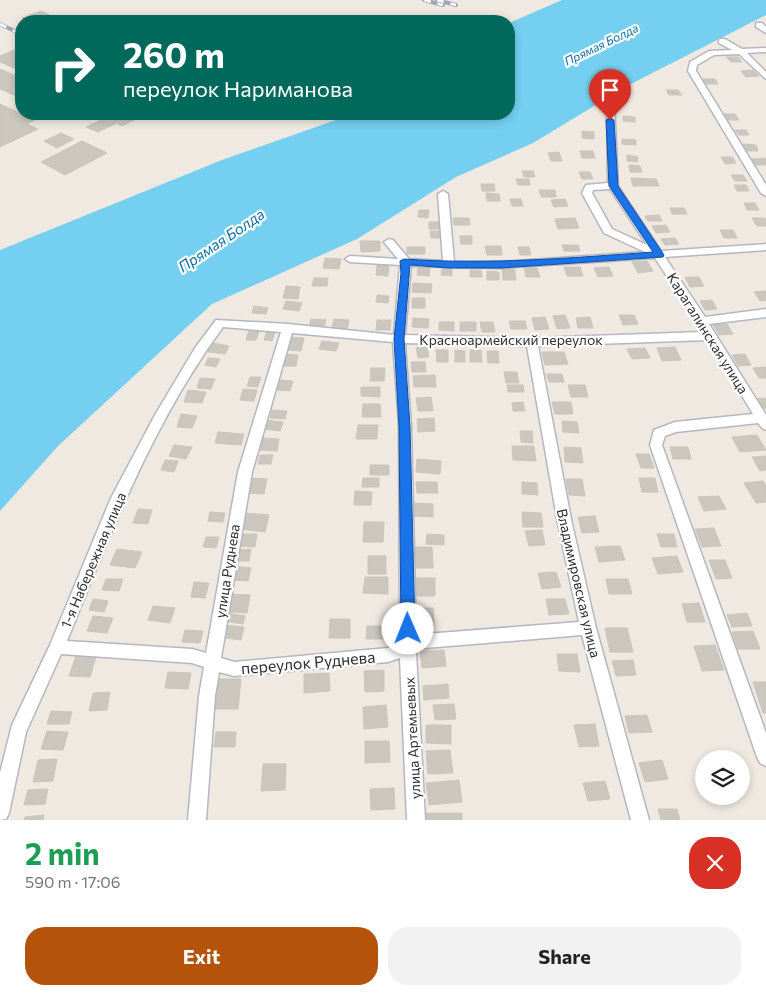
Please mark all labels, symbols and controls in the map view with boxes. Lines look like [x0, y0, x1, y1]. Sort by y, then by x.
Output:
water label: Прямая Болда [562, 20, 640, 68]
text: 260 m [123, 32, 225, 75]
icon: right [40, 35, 105, 100]
pin [589, 69, 631, 120]
text: переулок Нариманова [123, 75, 353, 102]
icon: arrive [596, 76, 624, 104]
water label: Прямая Болда [174, 204, 268, 276]
street label: Карагалинская улица [664, 269, 752, 397]
street label: Красноармейский переулок [419, 331, 603, 348]
street label: 1-я Набережная улица [57, 490, 129, 630]
street label: Владимировская улица [554, 507, 604, 659]
street label: улица Руднева [211, 523, 243, 619]
position arrow [381, 602, 433, 654]
street label: переулок Руднева [240, 647, 376, 677]
street label: улица Артемьевых [400, 676, 424, 799]
map controls [695, 750, 750, 805]
button: layers [695, 750, 750, 805]
text: 2 min [25, 834, 100, 871]
button: close [689, 837, 741, 889]
text: 590 m · 17:06 [25, 872, 121, 891]
button: Exit [25, 927, 378, 985]
button: Share [388, 927, 741, 985]

